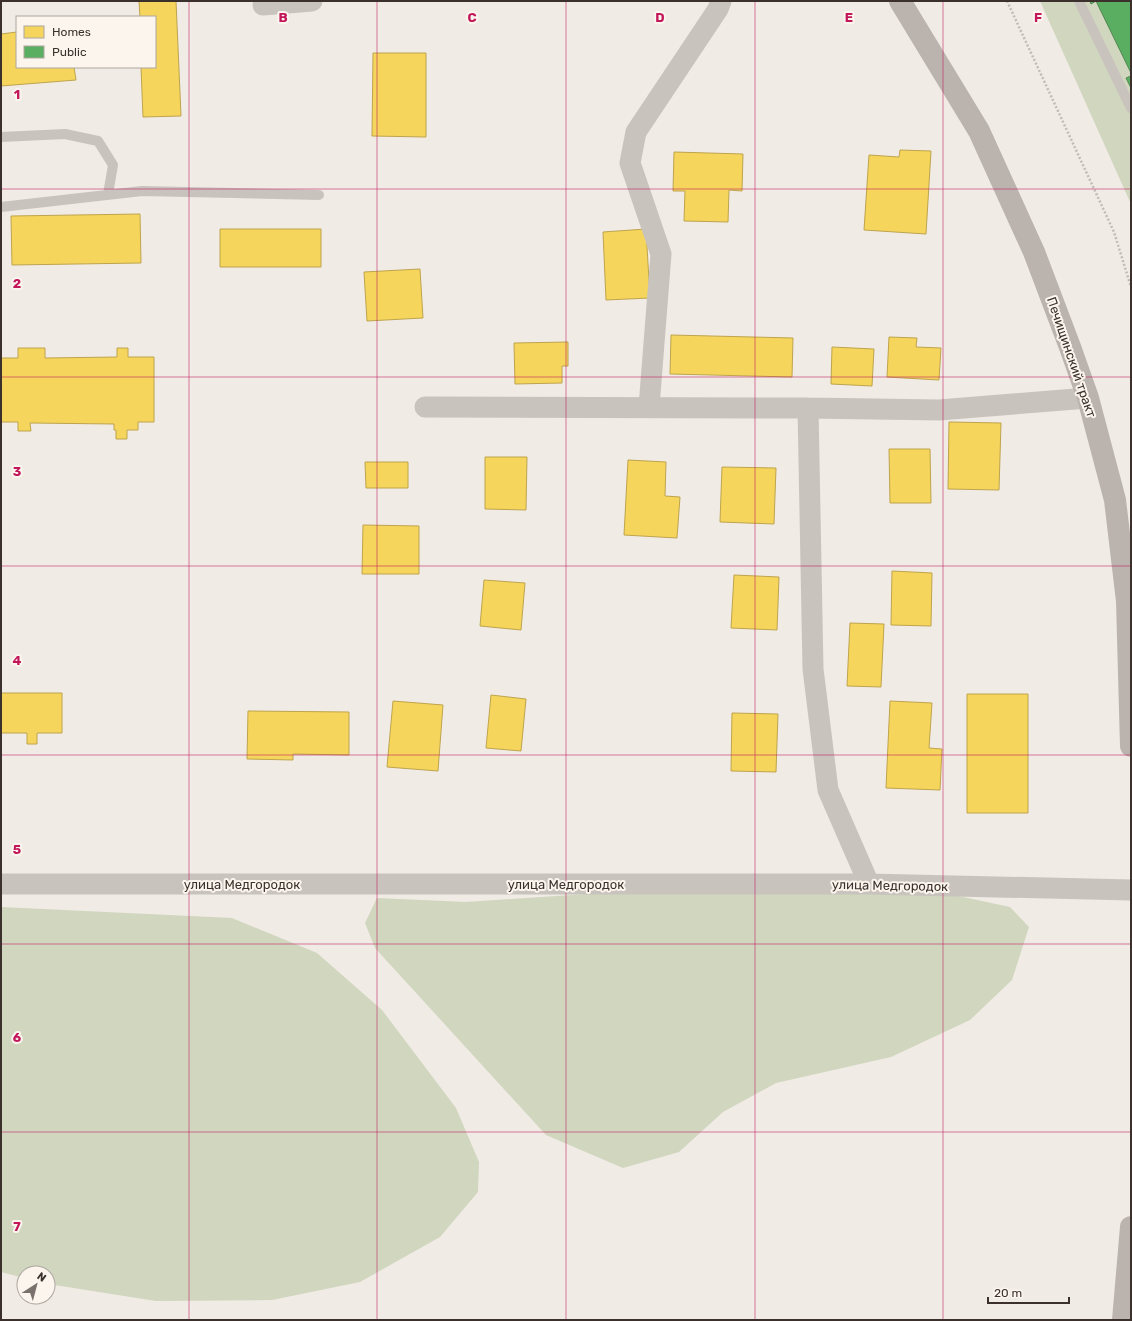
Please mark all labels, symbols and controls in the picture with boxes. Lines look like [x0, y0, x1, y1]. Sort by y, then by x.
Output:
text: B [278, 10, 288, 25]
text: C [467, 10, 477, 25]
text: D [655, 10, 665, 25]
text: E [845, 10, 853, 25]
text: F [1034, 10, 1042, 25]
legend [16, 16, 156, 68]
text: Homes [52, 25, 91, 39]
text: Public [52, 45, 87, 59]
text: 1 [14, 87, 20, 102]
text: 2 [13, 276, 21, 291]
street label: Печищинский тракт [1044, 295, 1099, 420]
text: 3 [13, 464, 22, 479]
text: 4 [13, 653, 22, 668]
text: 5 [13, 842, 21, 857]
street label: улица Медгородок [184, 877, 300, 892]
street label: улица Медгородок [508, 877, 624, 892]
street label: улица Медгородок [832, 877, 948, 894]
text: 6 [13, 1030, 22, 1045]
text: 7 [13, 1219, 21, 1234]
north arrow [16, 1265, 56, 1305]
text: N [35, 1270, 49, 1285]
scale bar [988, 1279, 1069, 1305]
text: 20 m [994, 1286, 1022, 1300]

